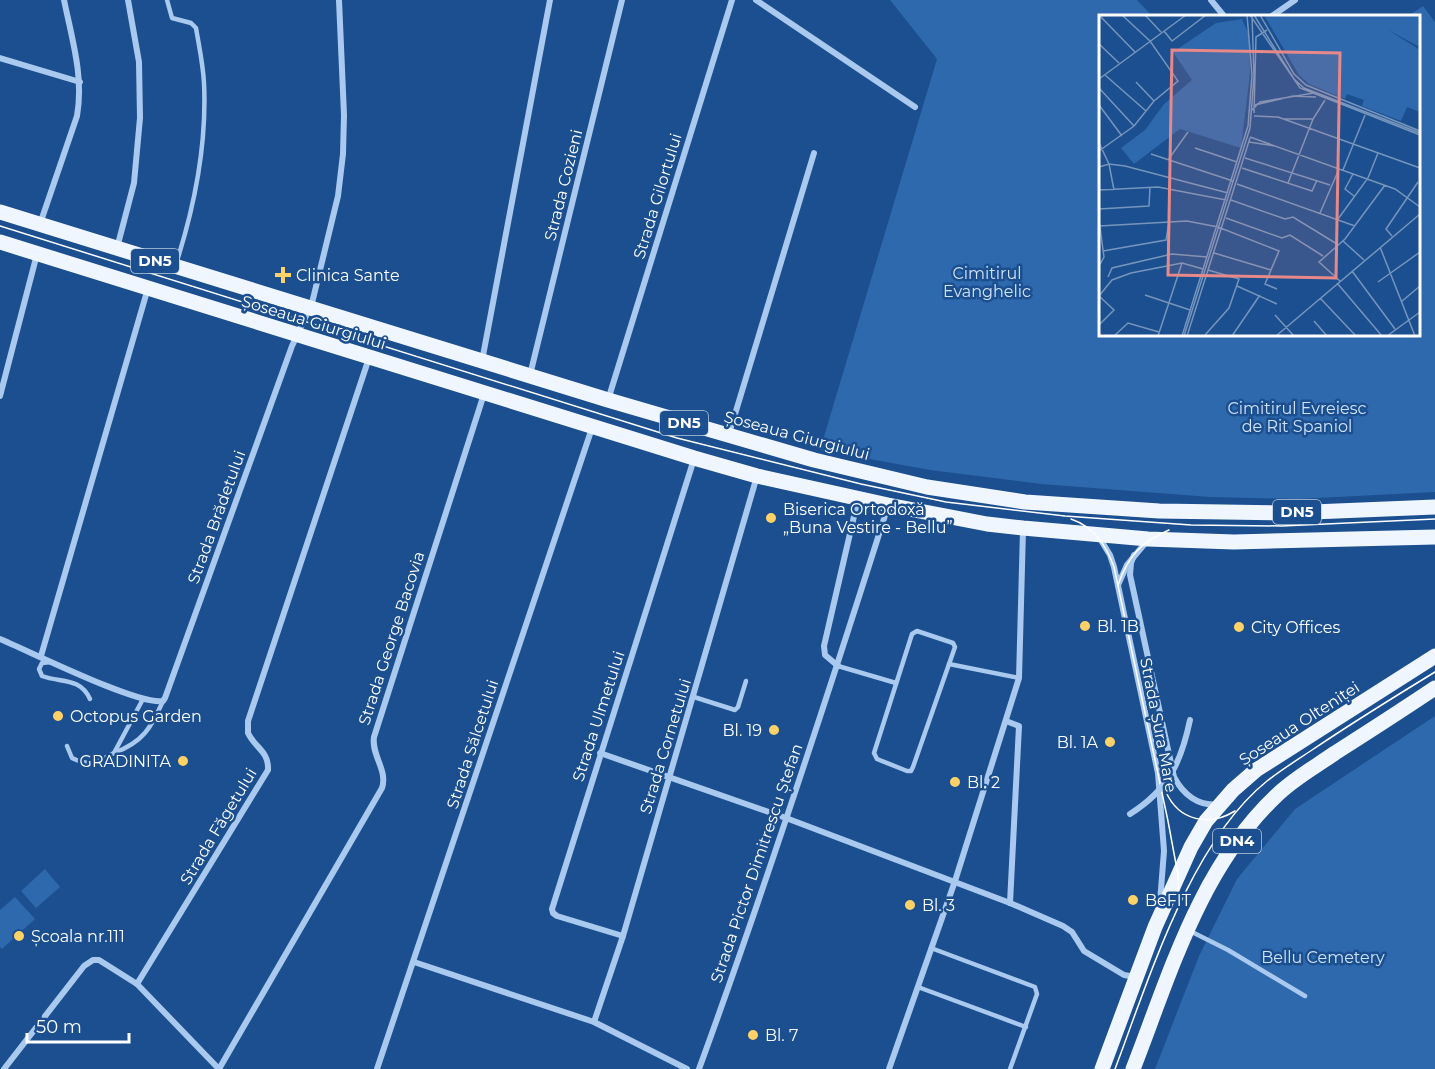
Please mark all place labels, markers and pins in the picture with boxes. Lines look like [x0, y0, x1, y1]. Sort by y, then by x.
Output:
marker: Clinica Sante [274, 266, 292, 284]
place label: Clinica Sante [296, 266, 400, 285]
place label: Biserica Ortodoxă „Buna Vestire - Bellu” [783, 500, 953, 537]
marker: Biserica Ortodoxă „Buna Vestire - Bellu” [764, 511, 778, 525]
place label: Bl. 1B [1097, 617, 1139, 636]
place label: City Offices [1251, 618, 1340, 637]
marker: Bl. 1B [1078, 619, 1092, 633]
marker: City Offices [1232, 620, 1246, 634]
place label: Octopus Garden [70, 707, 202, 726]
marker: Octopus Garden [51, 709, 65, 723]
place label: Bl. 19 [723, 721, 762, 740]
marker: Bl. 19 [767, 723, 781, 737]
place label: Bl. 1A [1057, 733, 1099, 752]
marker: Bl. 1A [1103, 735, 1117, 749]
place label: GRADINITA [80, 752, 172, 771]
marker: GRADINITA [176, 754, 190, 768]
place label: Bl. 2 [967, 773, 1000, 792]
marker: Bl. 2 [948, 775, 962, 789]
place label: BeFIT [1145, 891, 1192, 910]
marker: BeFIT [1126, 893, 1140, 907]
place label: Bl. 3 [922, 896, 955, 915]
marker: Bl. 3 [903, 898, 917, 912]
place label: Școala nr.111 [31, 927, 125, 947]
marker: Școala nr.111 [12, 929, 26, 943]
place label: Bl. 7 [765, 1026, 798, 1045]
marker: Bl. 7 [746, 1028, 760, 1042]

